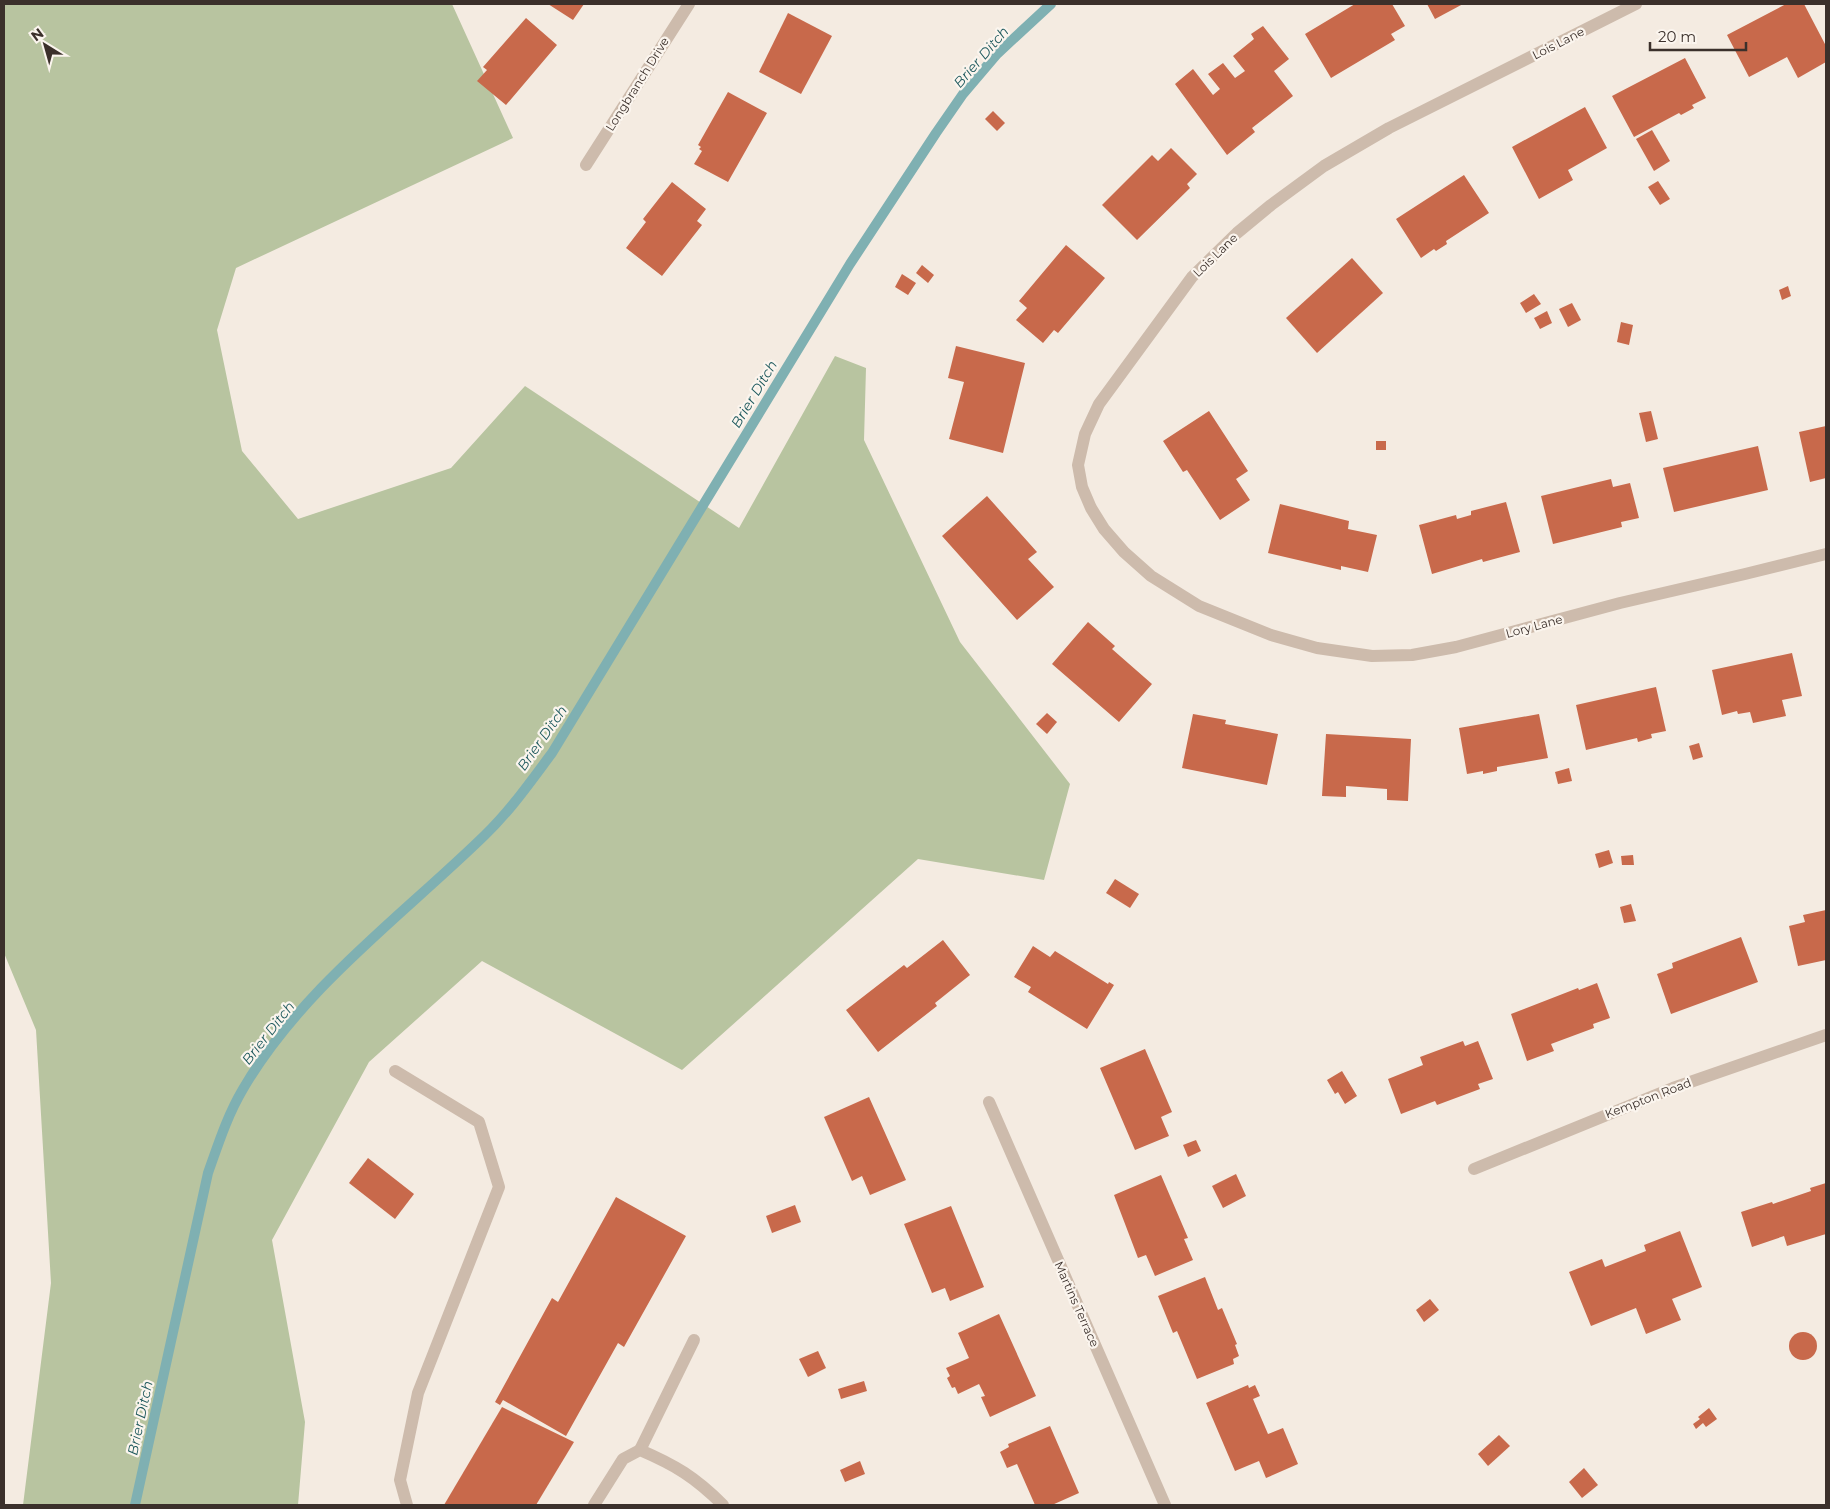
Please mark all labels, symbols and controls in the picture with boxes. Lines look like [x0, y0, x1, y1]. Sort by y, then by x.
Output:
north arrow [20, 20, 70, 70]
scale bar [1650, 20, 1746, 52]
water label: Brier Ditch [949, 23, 1013, 91]
text: N [27, 24, 47, 45]
street label: Lois Lane [1530, 24, 1586, 62]
text: 20 m [1658, 27, 1696, 46]
street label: Longbranch Drive [602, 34, 672, 134]
street label: Lois Lane [1190, 230, 1240, 280]
water label: Brier Ditch [727, 357, 781, 431]
street label: Lory Lane [1504, 611, 1564, 641]
water label: Brier Ditch [513, 702, 571, 774]
water label: Brier Ditch [238, 998, 298, 1068]
street label: Kempton Road [1603, 1075, 1693, 1121]
street label: Martins Terrace [1051, 1259, 1103, 1349]
water label: Brier Ditch [123, 1379, 157, 1457]

